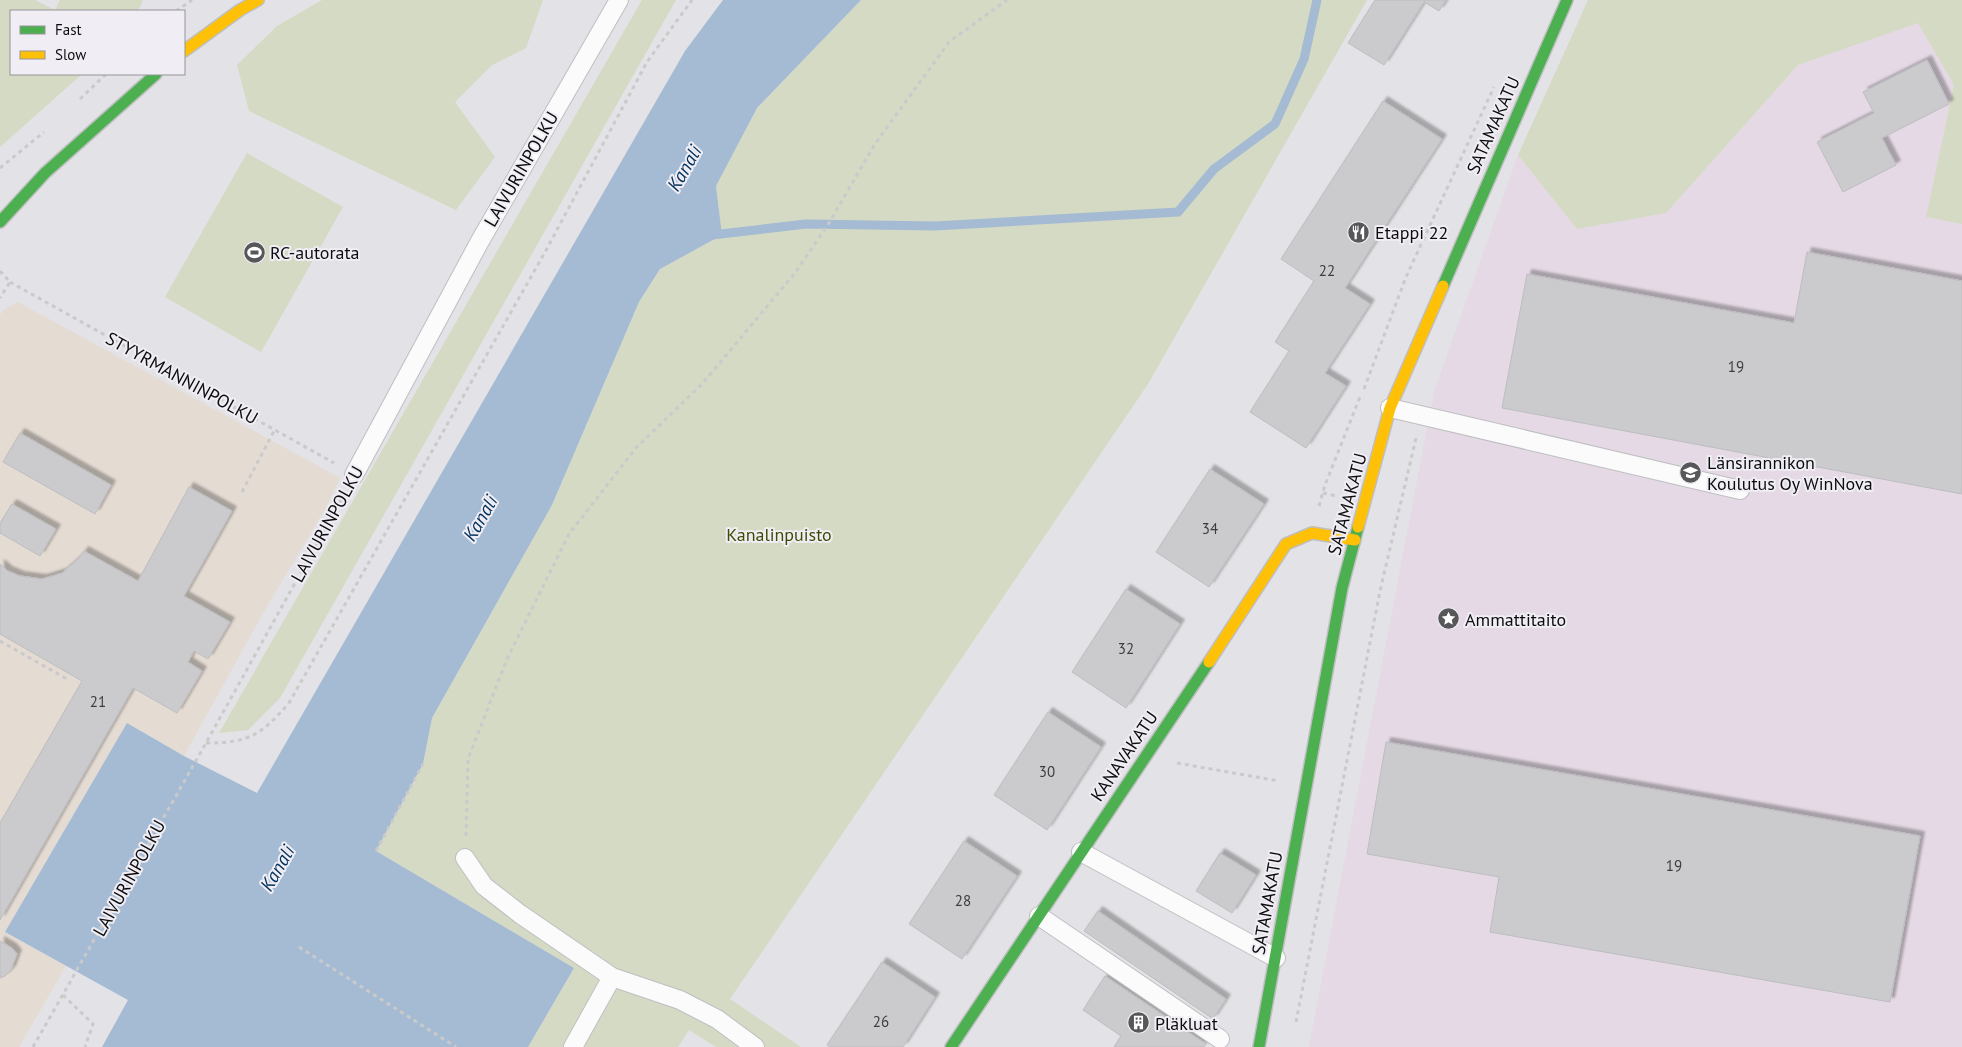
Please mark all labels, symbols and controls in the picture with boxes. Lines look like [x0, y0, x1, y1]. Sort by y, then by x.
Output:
legend [10, 10, 185, 75]
text: Fast [55, 20, 82, 39]
text: Slow [55, 45, 86, 64]
street label: SATAMAKATU [1461, 73, 1525, 177]
street label: LAIVURINPOLKU [479, 107, 563, 231]
water label: Kanali [661, 140, 707, 195]
restaurant icon: Etappi 22 [1347, 220, 1371, 244]
place label: Etappi 22 [1375, 221, 1448, 244]
sports icon: RC-autorata [242, 240, 266, 264]
place label: RC-autorata [270, 241, 360, 264]
house number: 22 [1319, 261, 1335, 280]
street label: STYYRMANNINPOLKU [102, 327, 262, 429]
house number: 19 [1728, 357, 1744, 376]
street label: SATAMAKATU [1322, 451, 1372, 557]
place label: Länsirannikon Koulutus Oy WinNova [1707, 451, 1873, 495]
school or university icon: Länsirannikon Koulutus Oy WinNova [1679, 460, 1703, 484]
street label: LAIVURINPOLKU [286, 462, 368, 586]
water label: Kanali [457, 490, 503, 545]
house number: 34 [1202, 519, 1218, 538]
park label: Kanalinpuisto [726, 523, 832, 546]
place icon: Ammattitaito [1437, 607, 1461, 631]
place label: Ammattitaito [1465, 608, 1566, 631]
house number: 32 [1118, 639, 1134, 658]
house number: 21 [90, 692, 106, 711]
street label: KANAVAKATU [1085, 706, 1163, 806]
house number: 30 [1039, 762, 1055, 781]
street label: LAIVURINPOLKU [88, 816, 170, 940]
water label: Kanali [254, 840, 300, 895]
street label: SATAMAKATU [1247, 850, 1287, 956]
house number: 19 [1666, 856, 1682, 875]
house number: 28 [955, 891, 971, 910]
building icon: Pläkluat [1127, 1011, 1151, 1035]
house number: 26 [873, 1012, 889, 1031]
place label: Pläkluat [1155, 1012, 1218, 1035]

